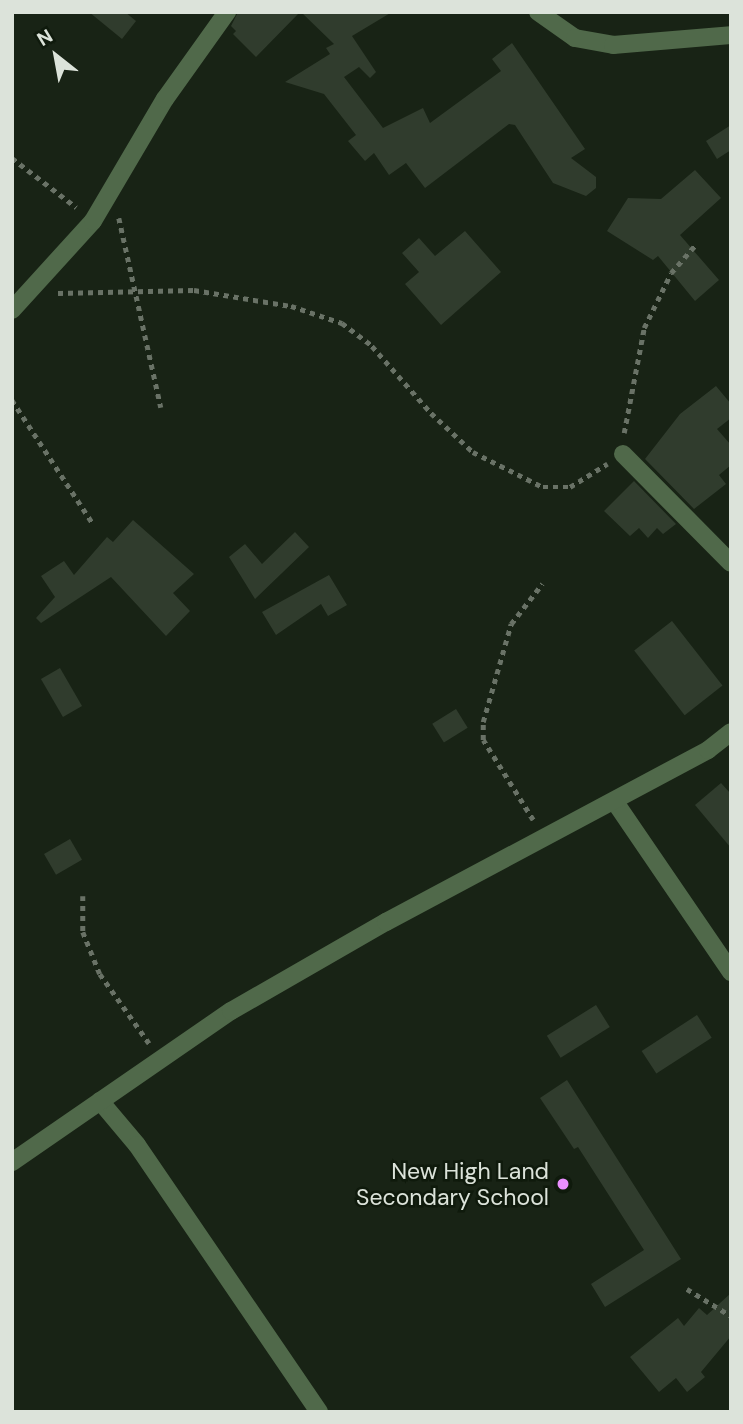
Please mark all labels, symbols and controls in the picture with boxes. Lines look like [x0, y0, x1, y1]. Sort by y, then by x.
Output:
north arrow [21, 21, 91, 91]
text: N [33, 23, 57, 52]
place label: New High Land Secondary School [356, 1157, 549, 1211]
marker: New High Land Secondary School [555, 1176, 571, 1192]

